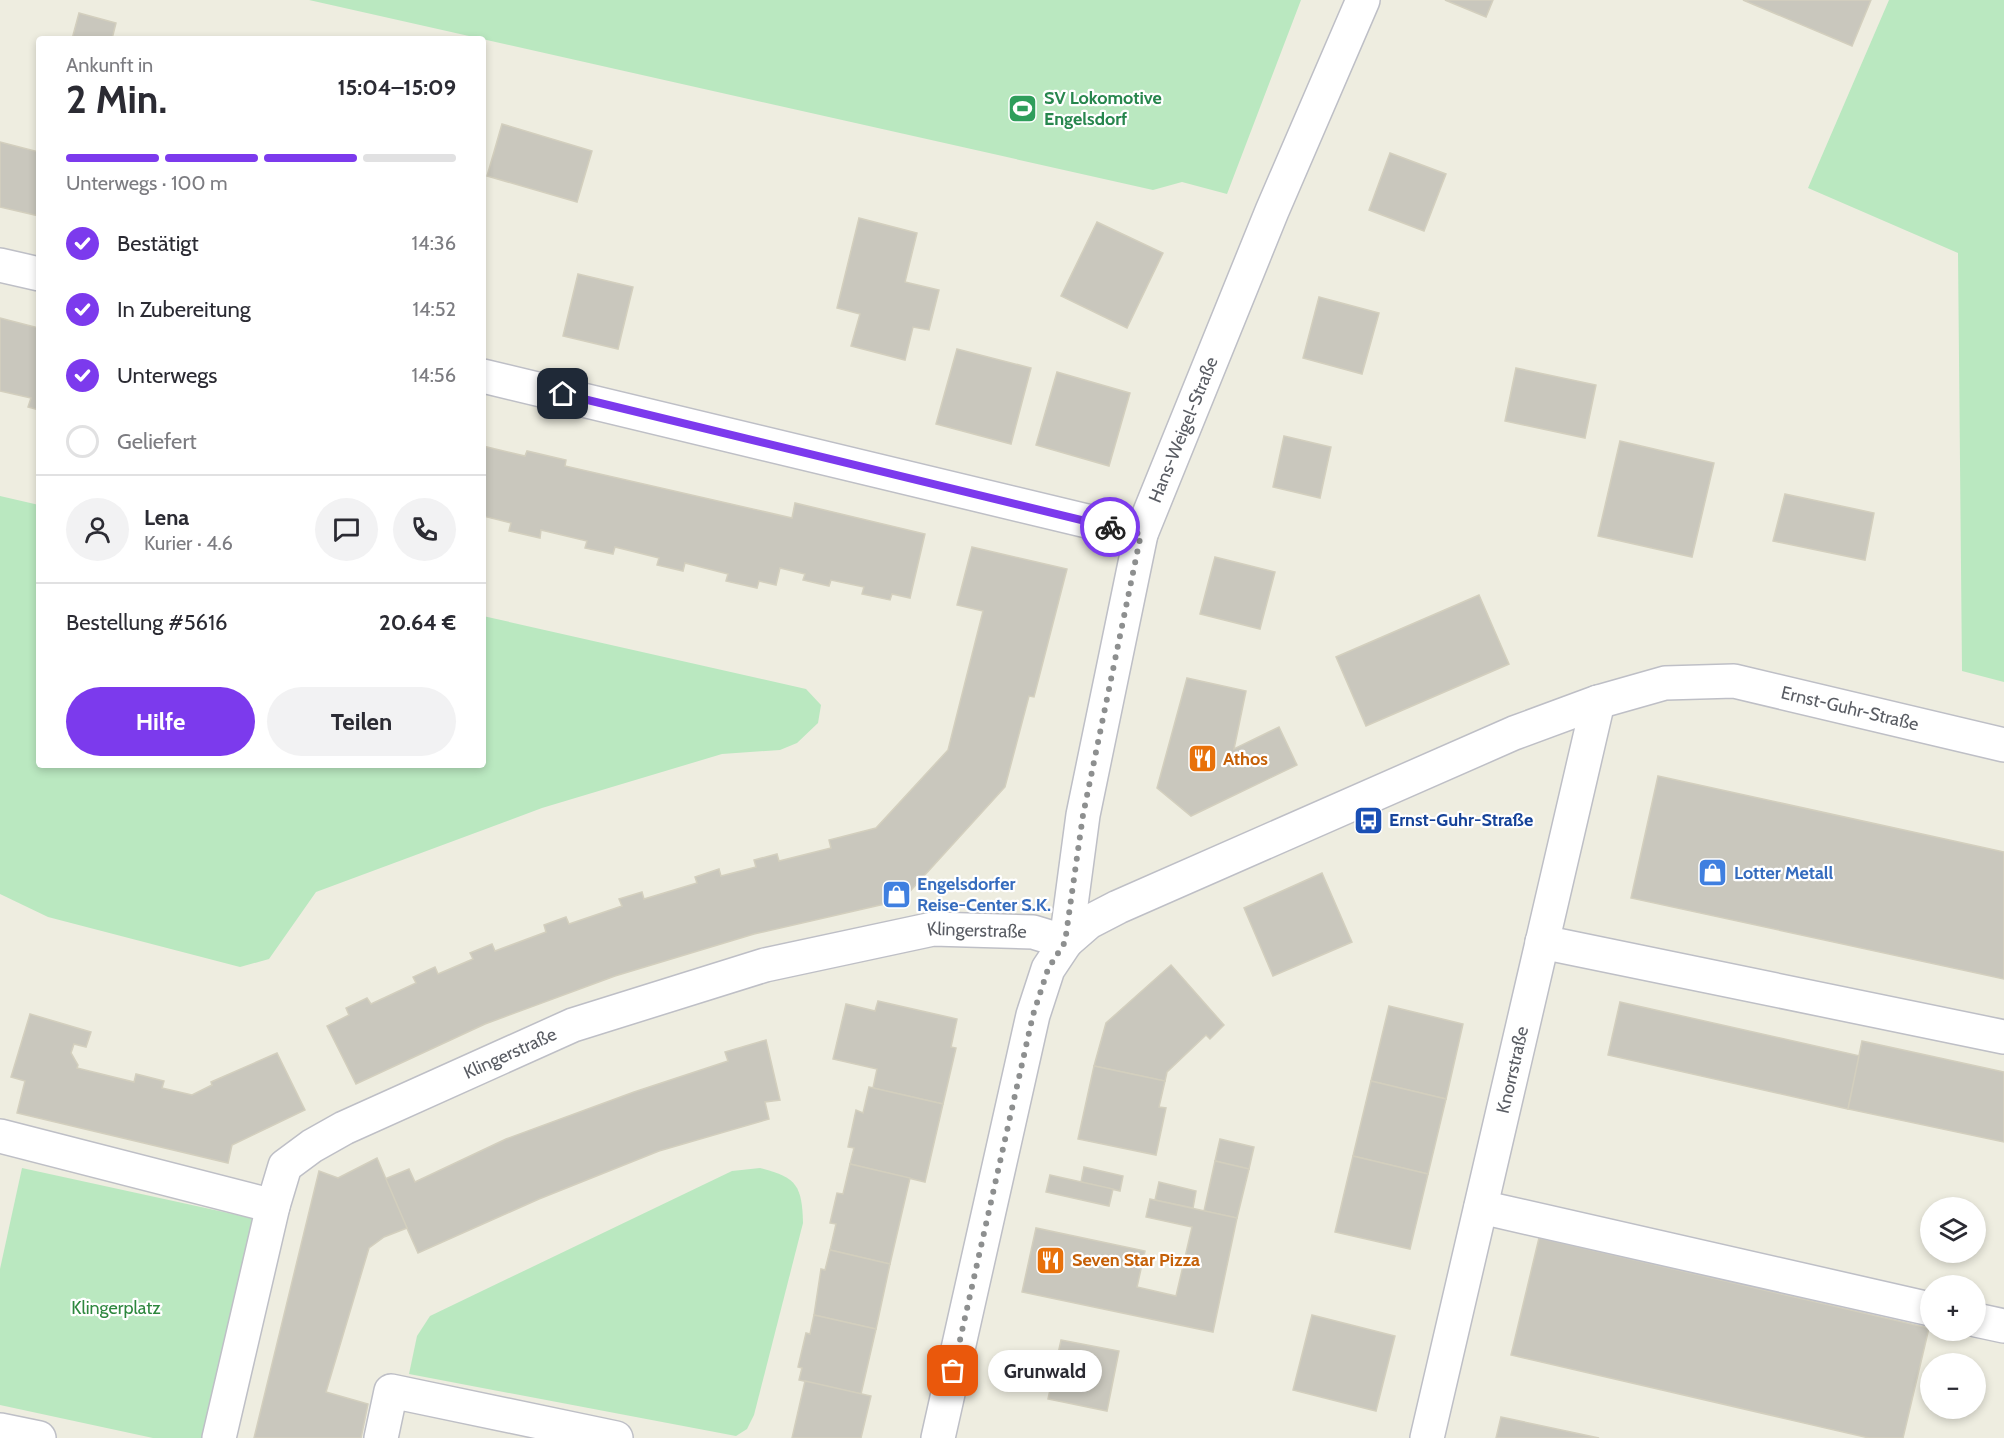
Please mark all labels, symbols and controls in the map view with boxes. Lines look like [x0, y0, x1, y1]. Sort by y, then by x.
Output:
text: Ankunft in [66, 53, 153, 77]
text: 15:04–15:09 [337, 74, 456, 101]
text: 2 Min. [66, 75, 167, 123]
place label: SV Lokomotive Engelsdorf [1044, 87, 1162, 130]
sports icon: SV Lokomotive Engelsdorf [1007, 92, 1039, 124]
text: Unterwegs · 100 m [66, 171, 228, 195]
icon: check [66, 227, 99, 260]
text: Bestätigt [117, 230, 199, 257]
text: 14:36 [412, 231, 456, 255]
icon: check [66, 293, 99, 326]
text: In Zubereitung [117, 296, 251, 323]
text: 14:52 [412, 297, 456, 321]
street label: Hans-Weigel-Straße [1144, 354, 1223, 506]
icon: check [66, 359, 99, 392]
text: Unterwegs [117, 362, 217, 389]
text: 14:56 [412, 363, 456, 387]
pin [537, 368, 588, 419]
icon: home [546, 377, 579, 410]
text: Geliefert [117, 428, 197, 455]
courier [1080, 497, 1140, 557]
button: person [66, 498, 129, 561]
button: chat [315, 498, 378, 561]
button: phone [393, 498, 456, 561]
text: Lena [144, 504, 189, 531]
icon: bike [1094, 511, 1127, 544]
text: Kurier · 4.6 [144, 531, 233, 555]
text: Bestellung #5616 [66, 609, 228, 636]
text: 20.64 € [379, 609, 456, 636]
street label: Ernst-Guhr-Straße [1779, 682, 1921, 735]
button: Hilfe [66, 687, 255, 756]
button: Teilen [267, 687, 456, 756]
restaurant icon: Athos [1186, 743, 1218, 775]
place label: Athos [1223, 748, 1268, 770]
bus stop icon: Ernst-Guhr-Straße [1352, 804, 1384, 836]
place label: Ernst-Guhr-Straße [1389, 809, 1533, 831]
shop icon: Lotter Metall [1697, 857, 1729, 889]
place label: Lotter Metall [1734, 862, 1834, 884]
place label: Engelsdorfer Reise-Center S.K. [917, 873, 1051, 916]
shop icon: Engelsdorfer Reise-Center S.K. [880, 878, 912, 910]
street label: Klingerstraße [925, 917, 1027, 943]
street label: Klingerstraße [460, 1023, 560, 1084]
street label: Knorrstraße [1492, 1024, 1533, 1116]
map controls [1920, 1197, 1986, 1419]
button: layers [1920, 1197, 1986, 1263]
restaurant icon: Seven Star Pizza [1035, 1244, 1067, 1276]
place label: Seven Star Pizza [1072, 1249, 1200, 1271]
button: + [1920, 1275, 1986, 1341]
park label: Klingerplatz [71, 1297, 161, 1319]
pin [927, 1345, 978, 1396]
callout: Grunwald [989, 1350, 1103, 1392]
button: − [1920, 1353, 1986, 1419]
icon: bag [936, 1354, 969, 1387]
text: Grunwald [1004, 1359, 1086, 1383]

